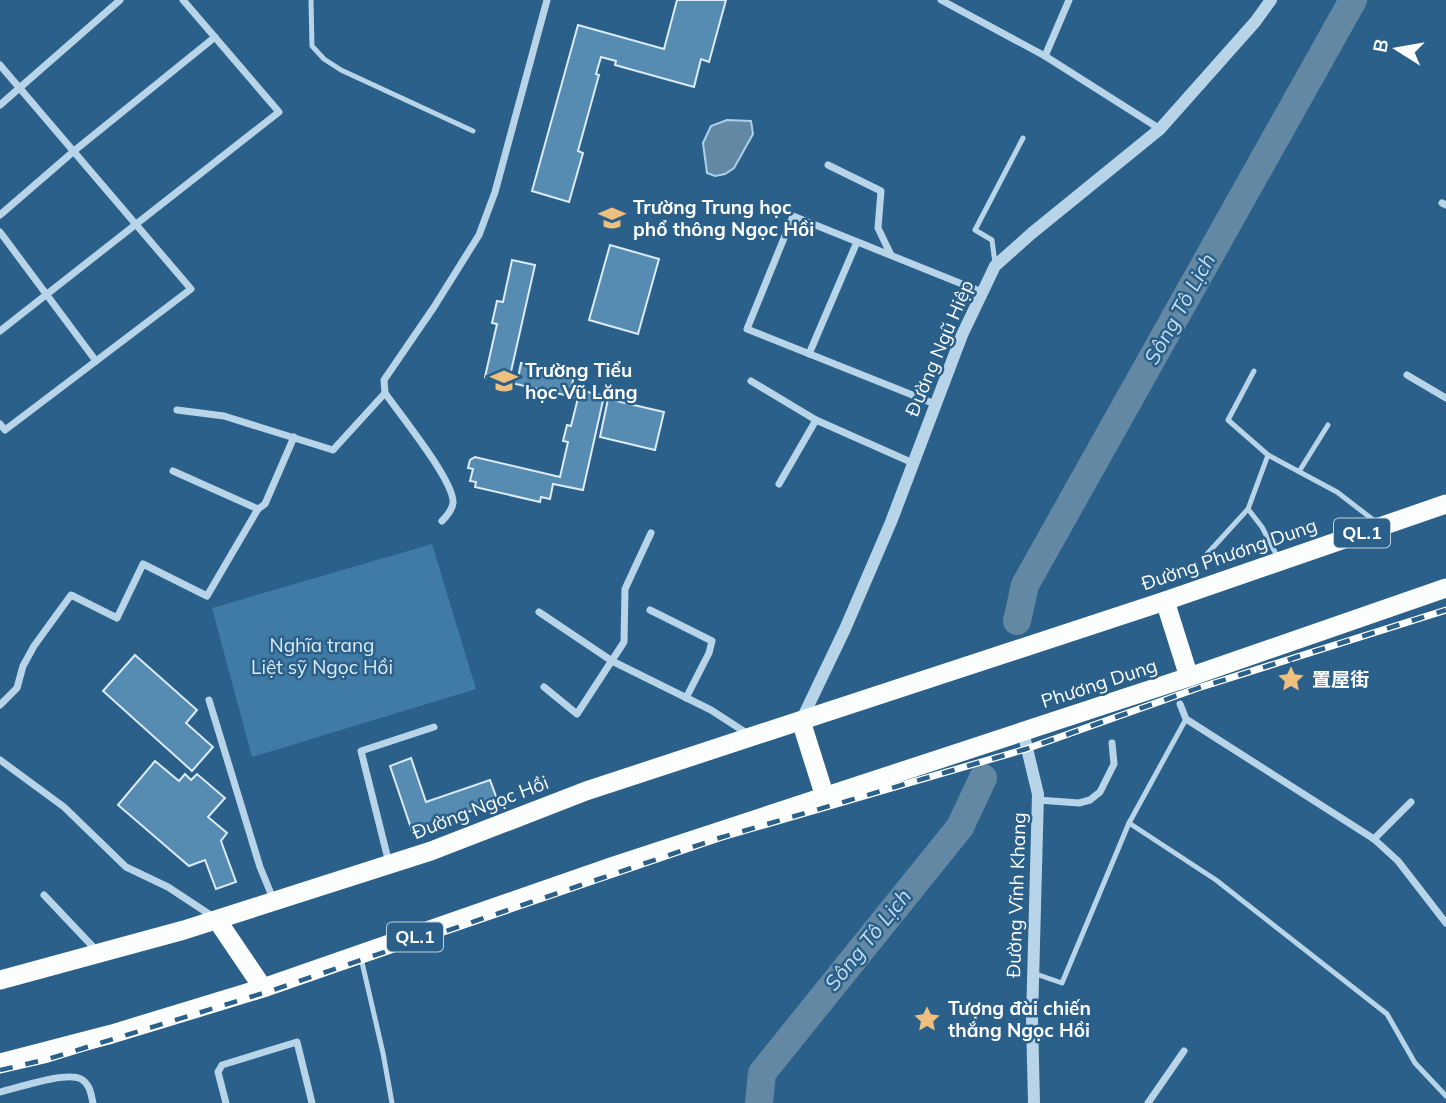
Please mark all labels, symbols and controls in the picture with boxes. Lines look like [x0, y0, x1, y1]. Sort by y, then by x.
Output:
north arrow [1362, 14, 1432, 84]
text: B [1367, 37, 1393, 54]
place label: Trường Trung học phổ thông Ngọc Hồi [633, 195, 814, 241]
school or university icon: Trường Trung học phổ thông Ngọc Hồi [597, 203, 627, 233]
water label: Sông Tô Lịch [1138, 248, 1220, 369]
street label: Đường Ngũ Hiệp [899, 276, 979, 420]
place label: Trường Tiểu học Vũ Lăng [525, 358, 637, 404]
school or university icon: Trường Tiểu học Vũ Lăng [489, 366, 519, 396]
street label: Đường Phương Dung [1138, 513, 1320, 595]
road number: QL.1 [1334, 518, 1390, 548]
park label: Nghĩa trang Liệt sỹ Ngọc Hồi [251, 633, 393, 679]
street label: Phương Dung [1038, 653, 1160, 713]
place icon: 置屋街 [1276, 664, 1306, 694]
place label: 置屋街 [1312, 667, 1369, 691]
street label: Đường Ngọc Hồi [408, 770, 552, 844]
street label: Đường Vĩnh Khang [1001, 812, 1031, 978]
water label: Sông Tô Lịch [818, 883, 916, 995]
road number: QL.1 [387, 922, 443, 952]
place label: Tượng đài chiến thắng Ngọc Hồi [948, 996, 1091, 1042]
place icon: Tượng đài chiến thắng Ngọc Hồi [912, 1004, 942, 1034]

